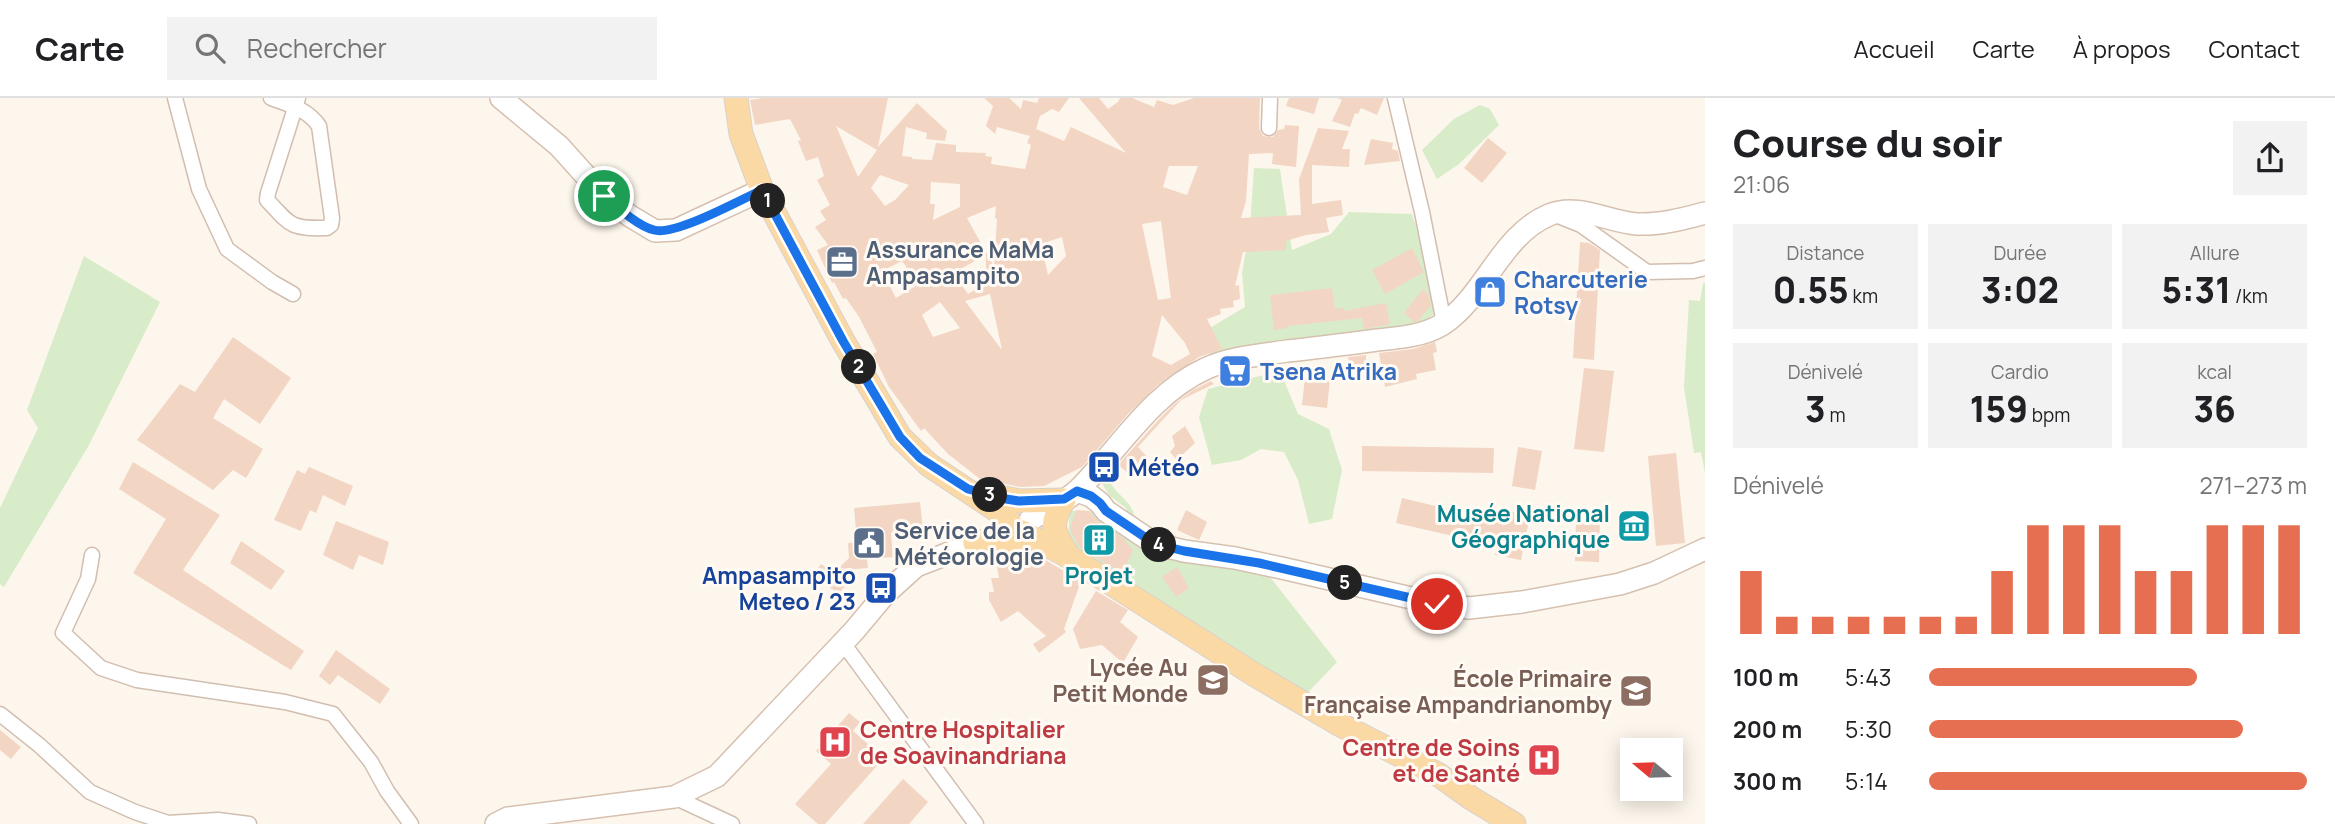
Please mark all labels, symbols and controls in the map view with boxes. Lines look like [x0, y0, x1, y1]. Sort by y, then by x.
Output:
search box [167, 17, 657, 80]
text: Carte [35, 26, 125, 71]
icon: search [191, 29, 229, 67]
text: Rechercher [247, 30, 387, 66]
text: Accueil [1854, 32, 1934, 65]
text: Carte [1972, 32, 2035, 65]
text: À propos [2073, 32, 2171, 65]
text: Contact [2209, 32, 2300, 65]
text: Course du soir [1733, 116, 2003, 168]
button: share [2233, 121, 2307, 195]
pin [574, 166, 634, 226]
text: 21:06 [1733, 168, 1790, 200]
icon: arrive [585, 177, 623, 215]
pin: 1 [750, 184, 786, 218]
text: 1 [763, 187, 772, 213]
place label: Assurance MaMa Ampasampito [866, 233, 1054, 291]
text: Distance [1786, 240, 1864, 266]
text: Durée [1993, 240, 2047, 266]
text: Allure [2190, 240, 2240, 266]
office icon: Assurance MaMa Ampasampito [823, 243, 861, 281]
place label: Charcuterie Rotsy [1514, 263, 1648, 321]
text: 0.55 [1773, 266, 1849, 314]
text: 3:02 [1981, 266, 2059, 314]
text: 5:31 [2161, 266, 2231, 314]
shop icon: Charcuterie Rotsy [1471, 273, 1509, 311]
text: km [1849, 283, 1878, 309]
text: /km [2231, 283, 2268, 309]
pin: 2 [842, 350, 876, 384]
supermarket icon: Tsena Atrika [1216, 352, 1254, 390]
text: 2 [853, 353, 864, 379]
place label: Tsena Atrika [1260, 355, 1397, 387]
text: Dénivelé [1788, 359, 1863, 385]
text: Cardio [1991, 359, 2049, 385]
text: kcal [2197, 359, 2232, 385]
text: 3 [1805, 385, 1826, 433]
text: 159 [1970, 385, 2028, 433]
text: 36 [2193, 385, 2236, 433]
text: m [1826, 402, 1846, 428]
text: bpm [2028, 402, 2070, 428]
bus stop icon: Météo [1085, 448, 1123, 486]
place label: Météo [1128, 451, 1200, 483]
text: Dénivelé [1733, 469, 1824, 501]
text: 271–273 m [2199, 469, 2307, 501]
pin: 3 [972, 478, 1007, 512]
text: 3 [984, 481, 995, 507]
place label: Musée National Géographique [1437, 497, 1610, 555]
museum icon: Musée National Géographique [1615, 507, 1653, 545]
place label: Service de la Météorologie [894, 514, 1044, 572]
building icon: Projet [1080, 521, 1118, 559]
public building icon: Service de la Météorologie [850, 524, 888, 562]
pin: 4 [1142, 528, 1176, 562]
text: 4 [1153, 531, 1164, 557]
place label: Ampasampito Meteo / 23 [702, 559, 856, 617]
place label: Projet [1065, 559, 1133, 591]
pin: 5 [1328, 566, 1362, 601]
bus stop icon: Ampasampito Meteo / 23 [862, 569, 900, 607]
text: 5 [1339, 569, 1350, 595]
pin [1407, 574, 1467, 634]
icon: check [1418, 585, 1456, 623]
place label: Lycée Au Petit Monde [1053, 651, 1188, 709]
school or university icon: Lycée Au Petit Monde [1194, 661, 1232, 699]
text: 100 m [1733, 661, 1799, 693]
text: 5:43 [1845, 661, 1891, 693]
place label: École Primaire Française Ampandrianomby [1304, 662, 1612, 720]
school or university icon: École Primaire Française Ampandrianomby [1617, 672, 1655, 710]
place label: Centre Hospitalier de Soavinandriana [860, 713, 1066, 771]
text: 200 m [1733, 713, 1802, 745]
text: 5:30 [1845, 713, 1892, 745]
hospital icon: Centre Hospitalier de Soavinandriana [816, 723, 854, 761]
place label: Centre de Soins et de Santé [1343, 731, 1520, 789]
north arrow [1620, 738, 1684, 802]
map controls [1620, 738, 1683, 801]
hospital icon: Centre de Soins et de Santé [1525, 741, 1563, 779]
text: 300 m [1733, 765, 1802, 797]
text: 5:14 [1845, 765, 1888, 797]

